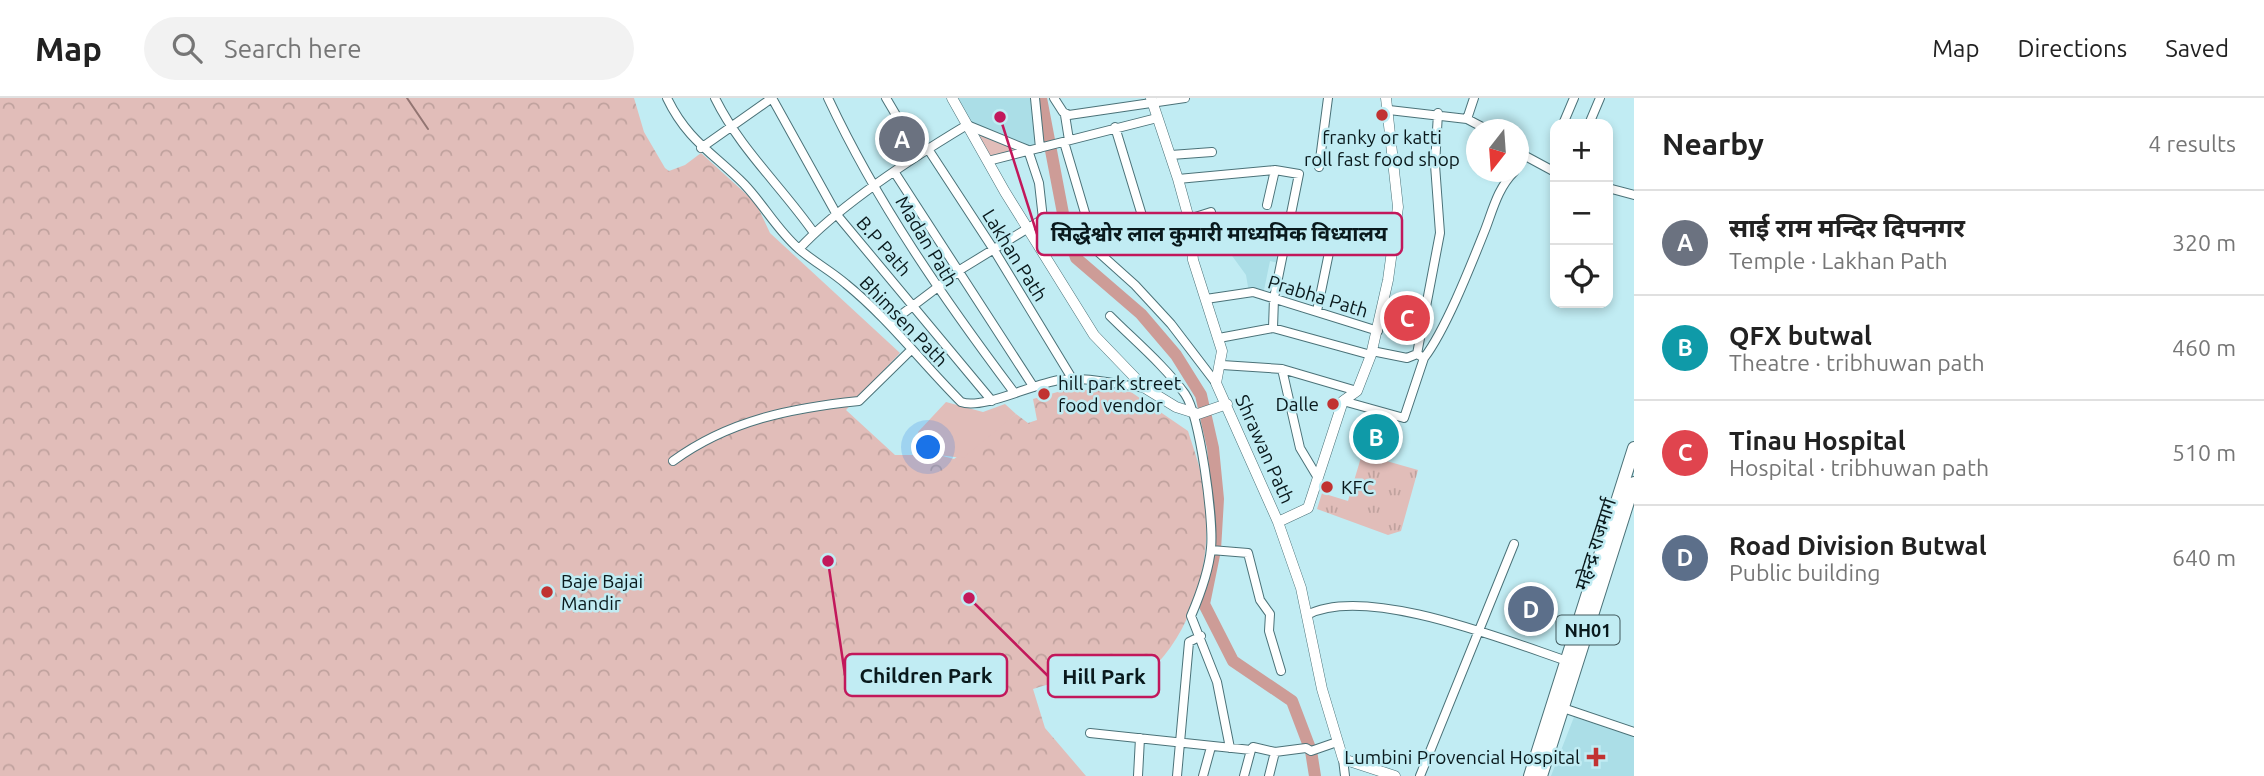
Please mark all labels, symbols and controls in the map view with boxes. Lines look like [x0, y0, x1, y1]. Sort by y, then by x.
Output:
search box [144, 17, 634, 80]
icon: search [168, 29, 206, 67]
text: Map [35, 30, 102, 67]
text: Search here [224, 34, 362, 63]
text: Map [1932, 35, 1979, 62]
text: Directions [2017, 35, 2127, 62]
text: Saved [2165, 35, 2229, 62]
marker: franky or katti roll fast food shop [1374, 107, 1390, 123]
pin: A [879, 113, 925, 165]
north arrow [1466, 119, 1529, 182]
map controls [1550, 119, 1613, 308]
button: + [1550, 119, 1613, 182]
place label: franky or katti roll fast food shop [1304, 126, 1460, 170]
text: Nearby [1662, 127, 1764, 161]
text: 4 results [2148, 131, 2236, 156]
button: − [1550, 182, 1613, 245]
street label: Madan Path [891, 192, 963, 290]
street label: Lakhan Path [978, 205, 1052, 305]
street label: B.P Path [852, 212, 916, 280]
callout: सिद्धेश्वोर लाल कुमारी माध्यमिक विध्यालय [1037, 213, 1402, 255]
text: साई राम मन्दिर दिपनगर [1729, 213, 1965, 242]
text: सिद्धेश्वोर लाल कुमारी माध्यमिक विध्यालय [1051, 221, 1388, 247]
text: A [1677, 230, 1693, 255]
text: 320 m [2172, 230, 2236, 255]
button: locate [1550, 245, 1613, 308]
text: Temple · Lakhan Path [1729, 248, 1948, 273]
street label: Prabha Path [1265, 270, 1371, 322]
street label: Bhimsen Path [855, 271, 953, 371]
pin: C [1384, 292, 1430, 344]
text: QFX butwal [1729, 321, 1872, 350]
text: B [1677, 335, 1693, 360]
text: 460 m [2172, 335, 2236, 360]
text: Theatre · tribhuwan path [1729, 350, 1985, 375]
place label: hill park street food vendor [1058, 372, 1182, 416]
marker: hill park street food vendor [1036, 386, 1052, 402]
street label: Shrawan Path [1231, 391, 1299, 507]
place label: Dalle [1275, 393, 1319, 415]
marker: Dalle [1325, 396, 1341, 412]
pin: B [1353, 411, 1399, 463]
text: Tinau Hospital [1729, 426, 1906, 455]
your location [911, 430, 945, 464]
text: C [1678, 440, 1692, 465]
text: 510 m [2172, 440, 2236, 465]
text: Hospital · tribhuwan path [1729, 455, 1989, 480]
place label: KFC [1341, 476, 1375, 498]
marker: KFC [1319, 479, 1335, 495]
street label: महेन्द्र राजमार्ग [1570, 494, 1621, 593]
text: Road Division Butwal [1729, 531, 1987, 560]
text: D [1677, 545, 1693, 570]
text: 640 m [2172, 545, 2236, 570]
text: Public building [1729, 560, 1881, 585]
place label: Baje Bajai Mandir [561, 570, 643, 614]
pin: D [1508, 583, 1554, 635]
marker: Baje Bajai Mandir [539, 584, 555, 600]
road number: NH01 [1556, 616, 1620, 644]
callout: Children Park [845, 654, 1007, 696]
callout: Hill Park [1048, 655, 1159, 697]
text: Children Park [859, 663, 993, 687]
text: Hill Park [1062, 664, 1146, 688]
place label: Lumbini Provencial Hospital [1344, 746, 1580, 768]
marker: Lumbini Provencial Hospital [1586, 747, 1606, 767]

